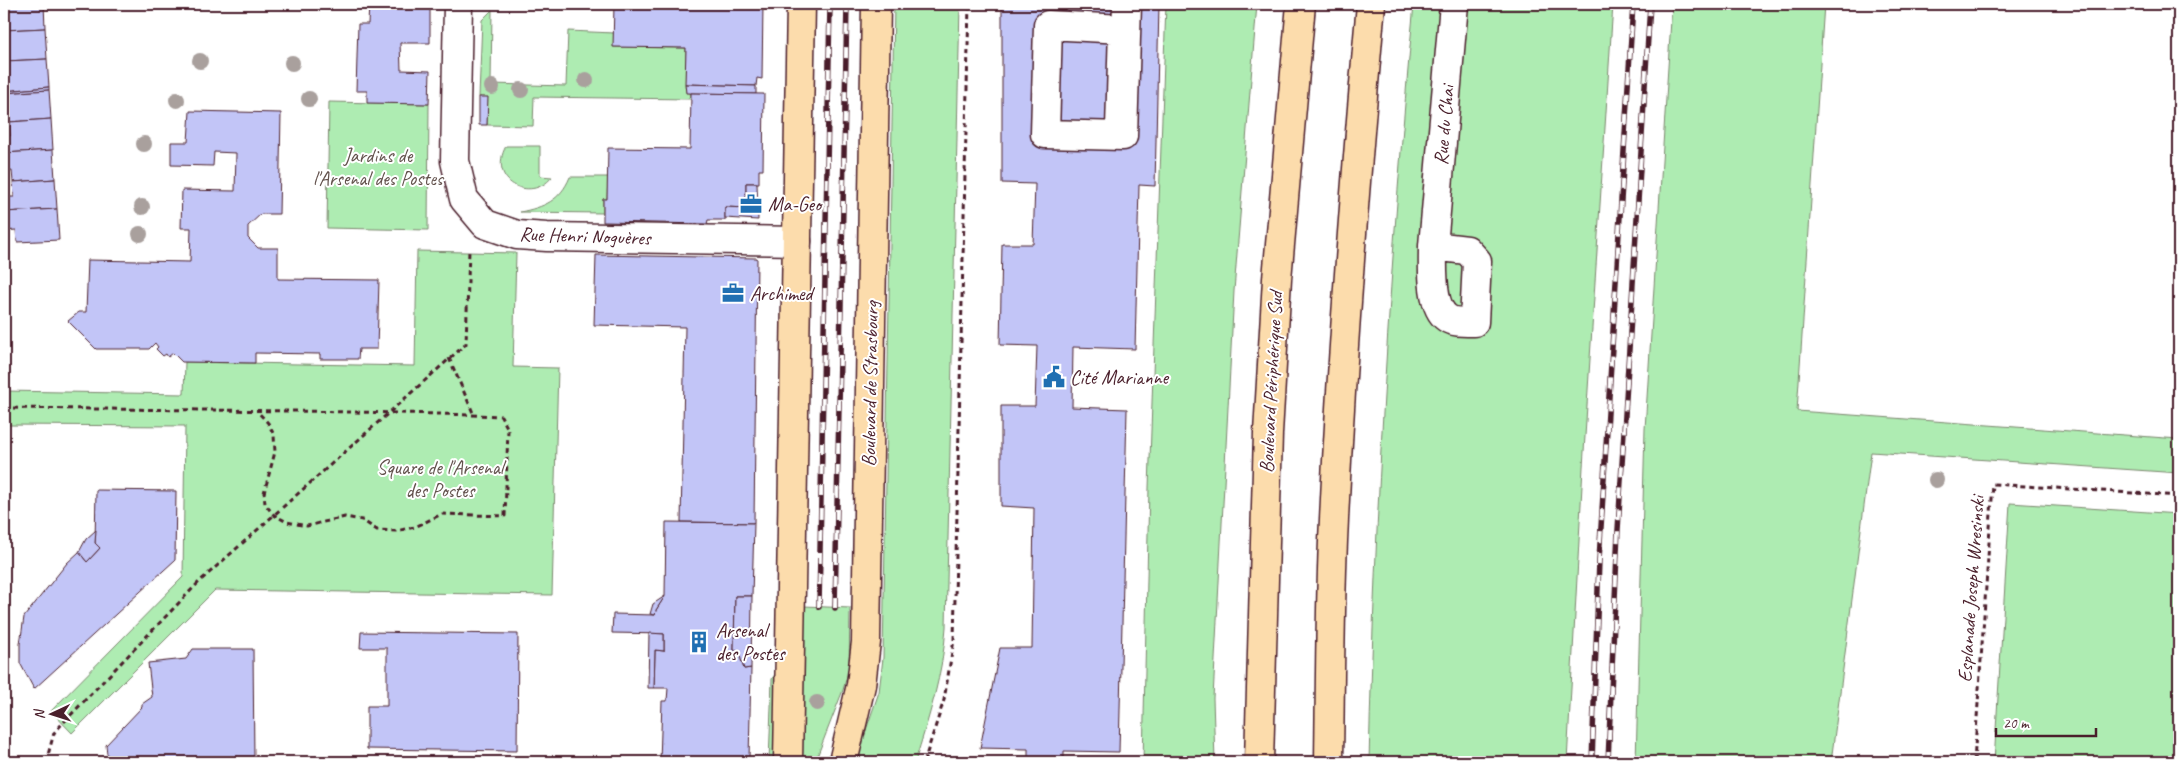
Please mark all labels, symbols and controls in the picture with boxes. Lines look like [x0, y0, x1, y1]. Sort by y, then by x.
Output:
street label: Rue du Chai [1428, 82, 1460, 166]
park label: Jardins de l'Arsenal des Postes [313, 143, 445, 191]
office icon: Ma-Geo [738, 191, 764, 217]
place label: Ma-Geo [768, 192, 823, 217]
street label: Rue Henri Noguères [519, 221, 653, 251]
office icon: Archimed [720, 280, 746, 306]
place label: Archimed [750, 281, 816, 306]
street label: Boulevard Périphérique Sud [1254, 287, 1288, 473]
street label: Boulevard de Strasbourg [856, 299, 884, 467]
public building icon: Cité Marianne [1041, 364, 1067, 390]
place label: Cité Marianne [1070, 365, 1169, 390]
park label: Square de l'Arsenal des Postes [377, 455, 507, 503]
street label: Esplanade Joseph Wresinski [1952, 493, 1990, 683]
place label: Arsenal des Postes [716, 618, 787, 666]
building icon: Arsenal des Postes [686, 629, 712, 655]
north arrow [28, 688, 78, 738]
scale bar [1996, 706, 2096, 738]
text: N [31, 708, 48, 720]
text: 20 m [2003, 714, 2030, 733]

